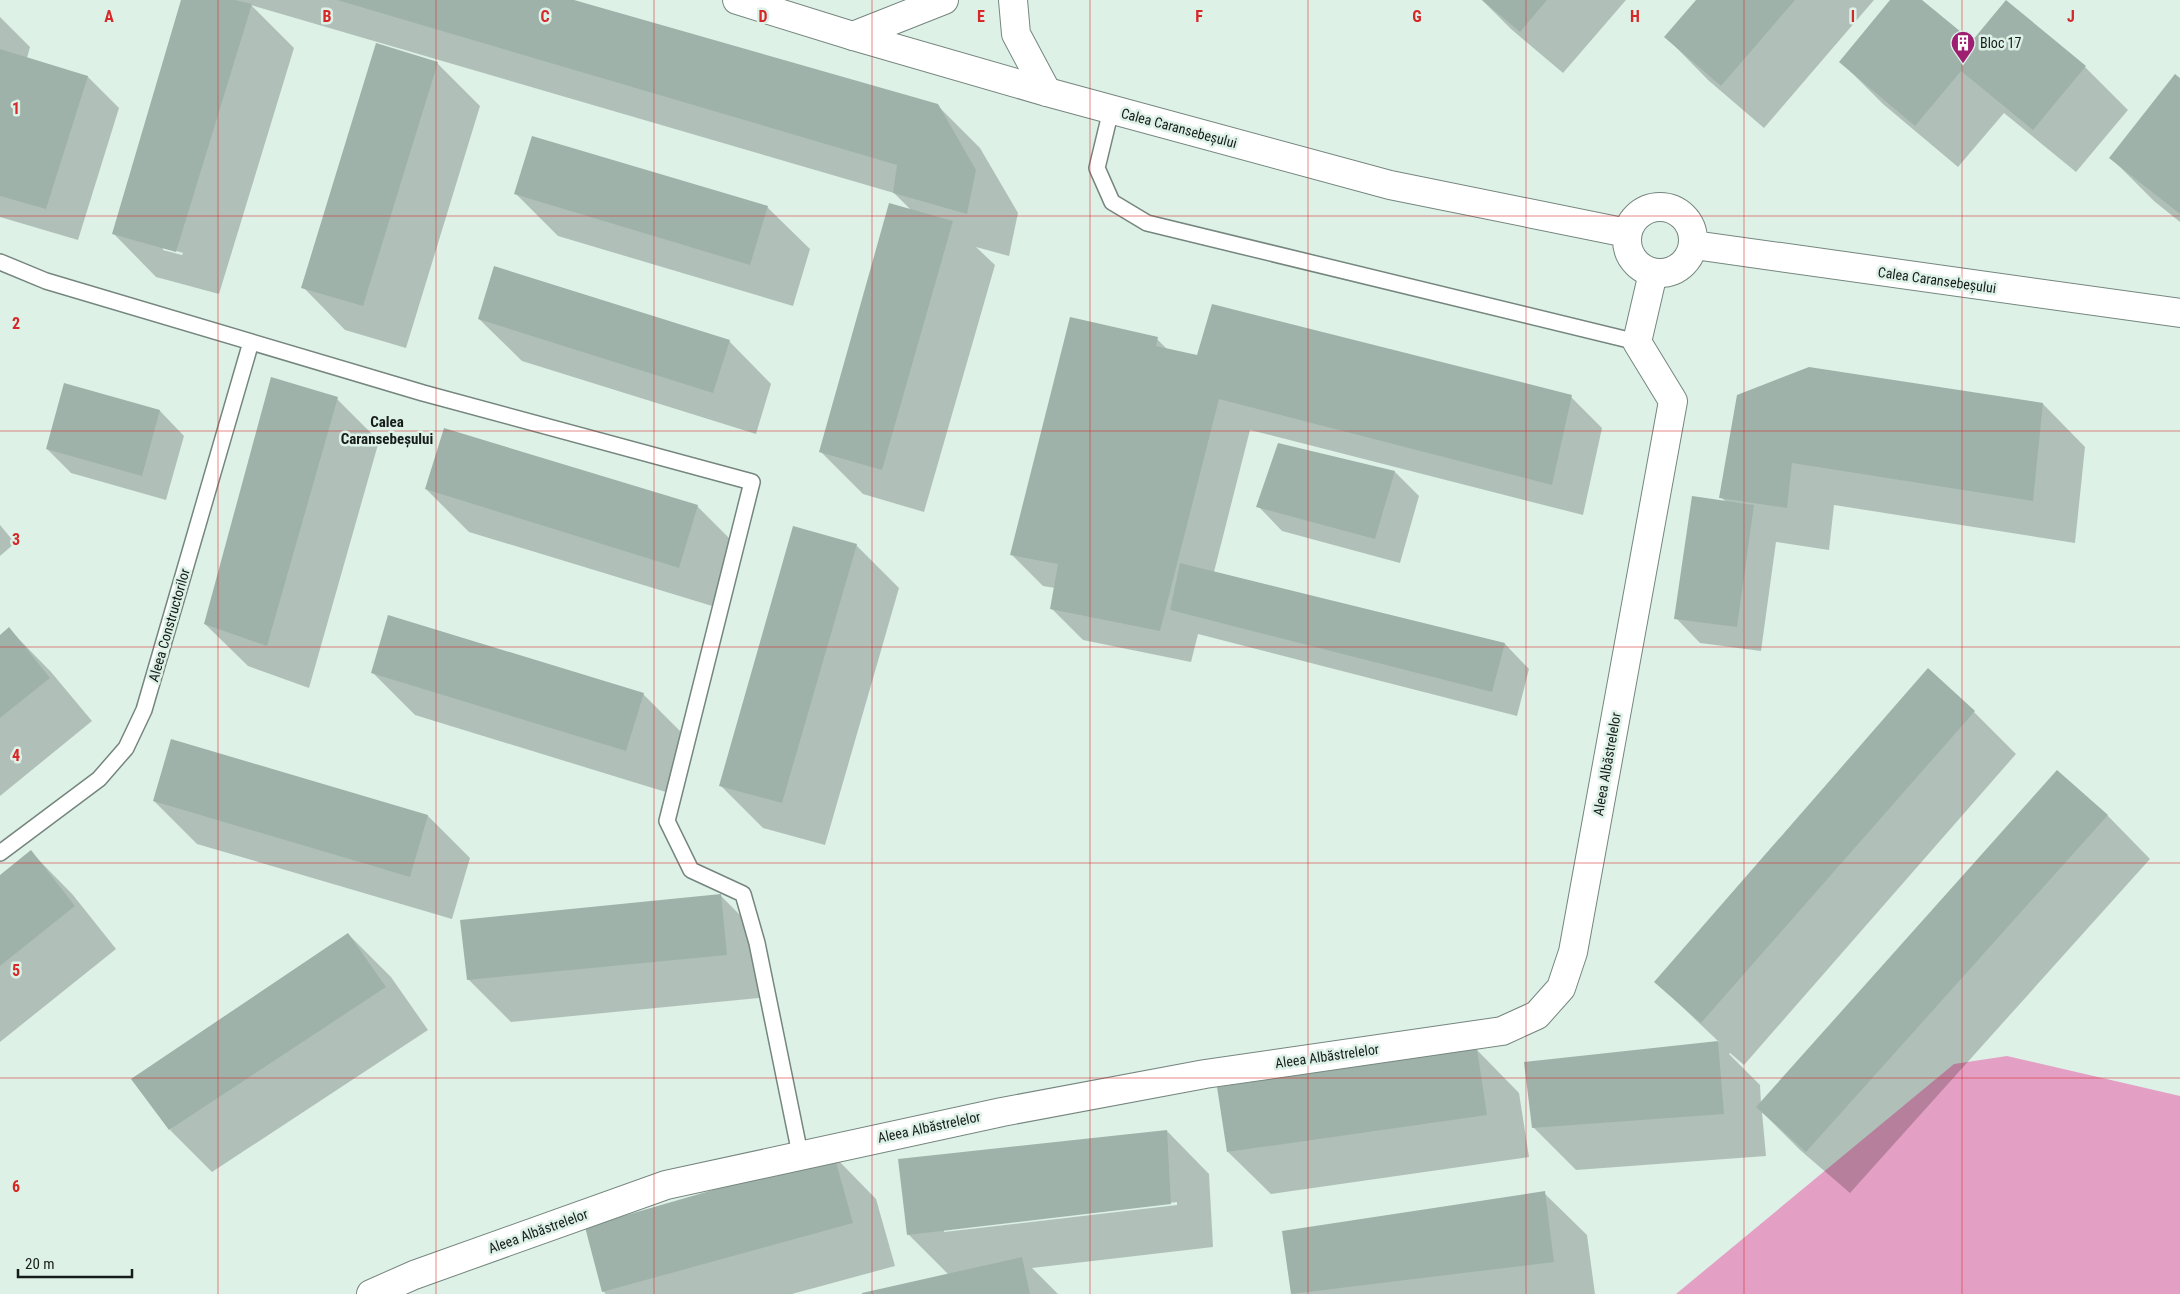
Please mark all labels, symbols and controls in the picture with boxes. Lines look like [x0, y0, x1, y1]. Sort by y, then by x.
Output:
text: A [104, 7, 114, 26]
text: B [323, 7, 332, 26]
text: C [540, 7, 550, 26]
text: D [758, 7, 768, 26]
text: E [977, 7, 985, 26]
text: F [1195, 7, 1203, 26]
text: G [1412, 7, 1422, 26]
text: H [1630, 7, 1640, 26]
text: I [1851, 7, 1855, 26]
text: J [2067, 7, 2075, 26]
building icon: Bloc 17 [1950, 30, 1976, 64]
place label: Bloc 17 [1980, 35, 2021, 51]
text: 1 [12, 99, 20, 118]
street label: Calea Caransebeșului [1119, 105, 1239, 152]
street label: Calea Caransebeșului [1877, 264, 1997, 297]
text: 2 [12, 314, 20, 333]
district label: Calea Caransebeșului [341, 413, 433, 448]
text: 3 [12, 530, 20, 549]
street label: Aleea Constructorilor [145, 567, 193, 683]
street label: Aleea Albăstrelelor [1590, 711, 1624, 817]
text: 4 [12, 746, 20, 765]
text: 5 [12, 961, 20, 980]
street label: Aleea Albăstrelelor [1274, 1041, 1380, 1071]
street label: Aleea Albăstrelelor [876, 1108, 982, 1146]
text: 6 [12, 1177, 20, 1196]
street label: Aleea Albăstrelelor [486, 1206, 590, 1256]
scale bar [18, 1246, 131, 1278]
text: 20 m [25, 1255, 55, 1273]

